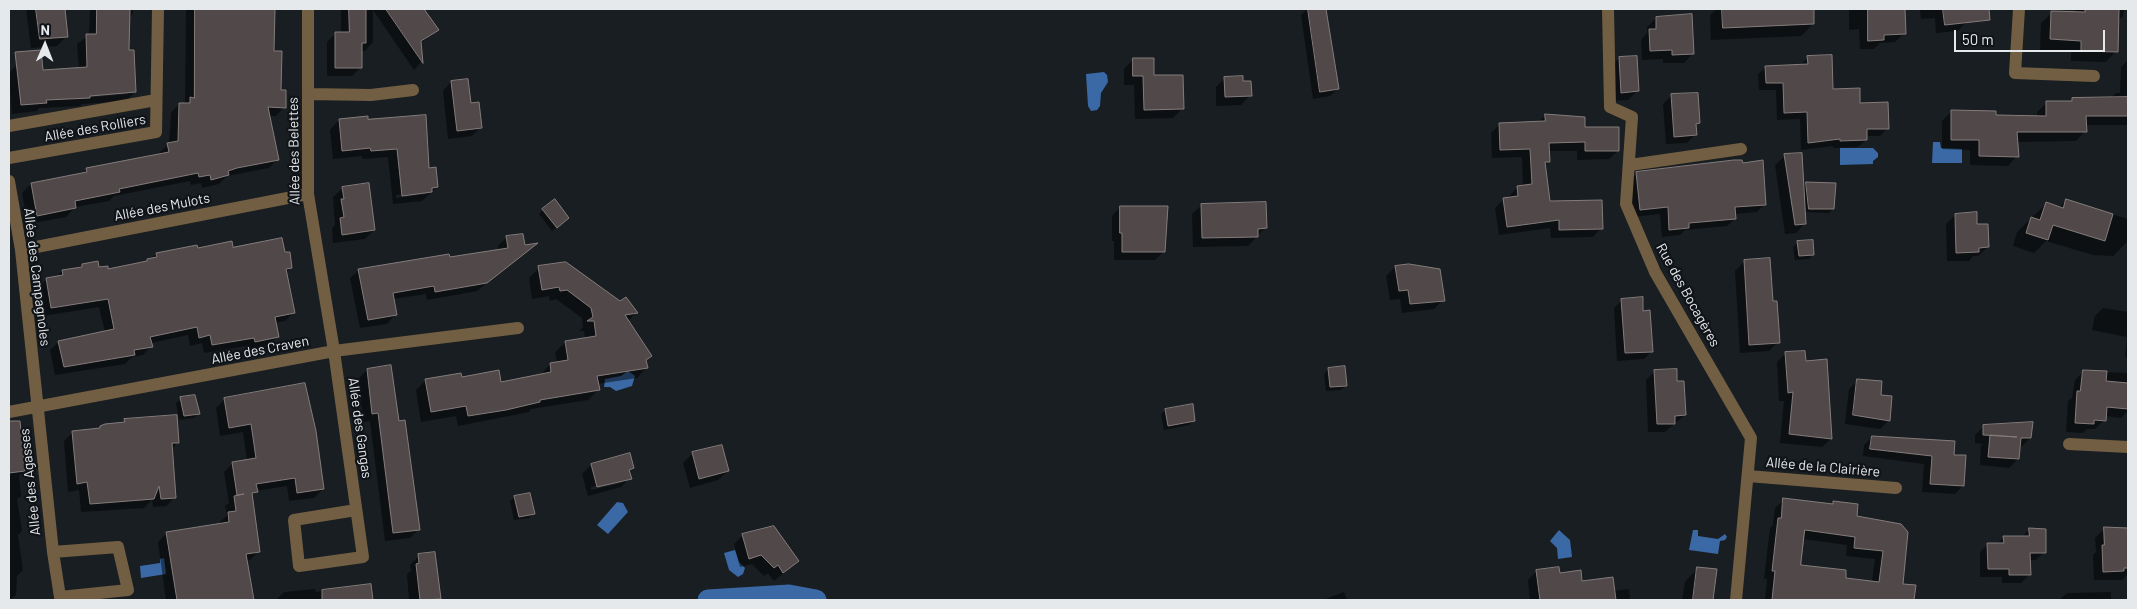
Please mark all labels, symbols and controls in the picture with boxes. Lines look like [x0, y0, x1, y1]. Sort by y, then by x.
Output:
north arrow [20, 20, 70, 70]
scale bar [1957, 20, 2108, 52]
text: N [40, 21, 50, 38]
text: 50 m [1962, 30, 1994, 48]
street label: Allée des Belettes [285, 97, 303, 205]
street label: Allée des Rolliers [43, 111, 147, 145]
street label: Allée des Mulots [113, 189, 211, 225]
street label: Allée des Campagnoles [20, 207, 54, 347]
street label: Rue des Bocagères [1653, 240, 1723, 350]
street label: Allée des Craven [210, 332, 310, 368]
street label: Allée des Gangas [345, 376, 375, 480]
street label: Allée des Agasses [16, 428, 44, 536]
street label: Allée de la Clairière [1765, 454, 1881, 480]

